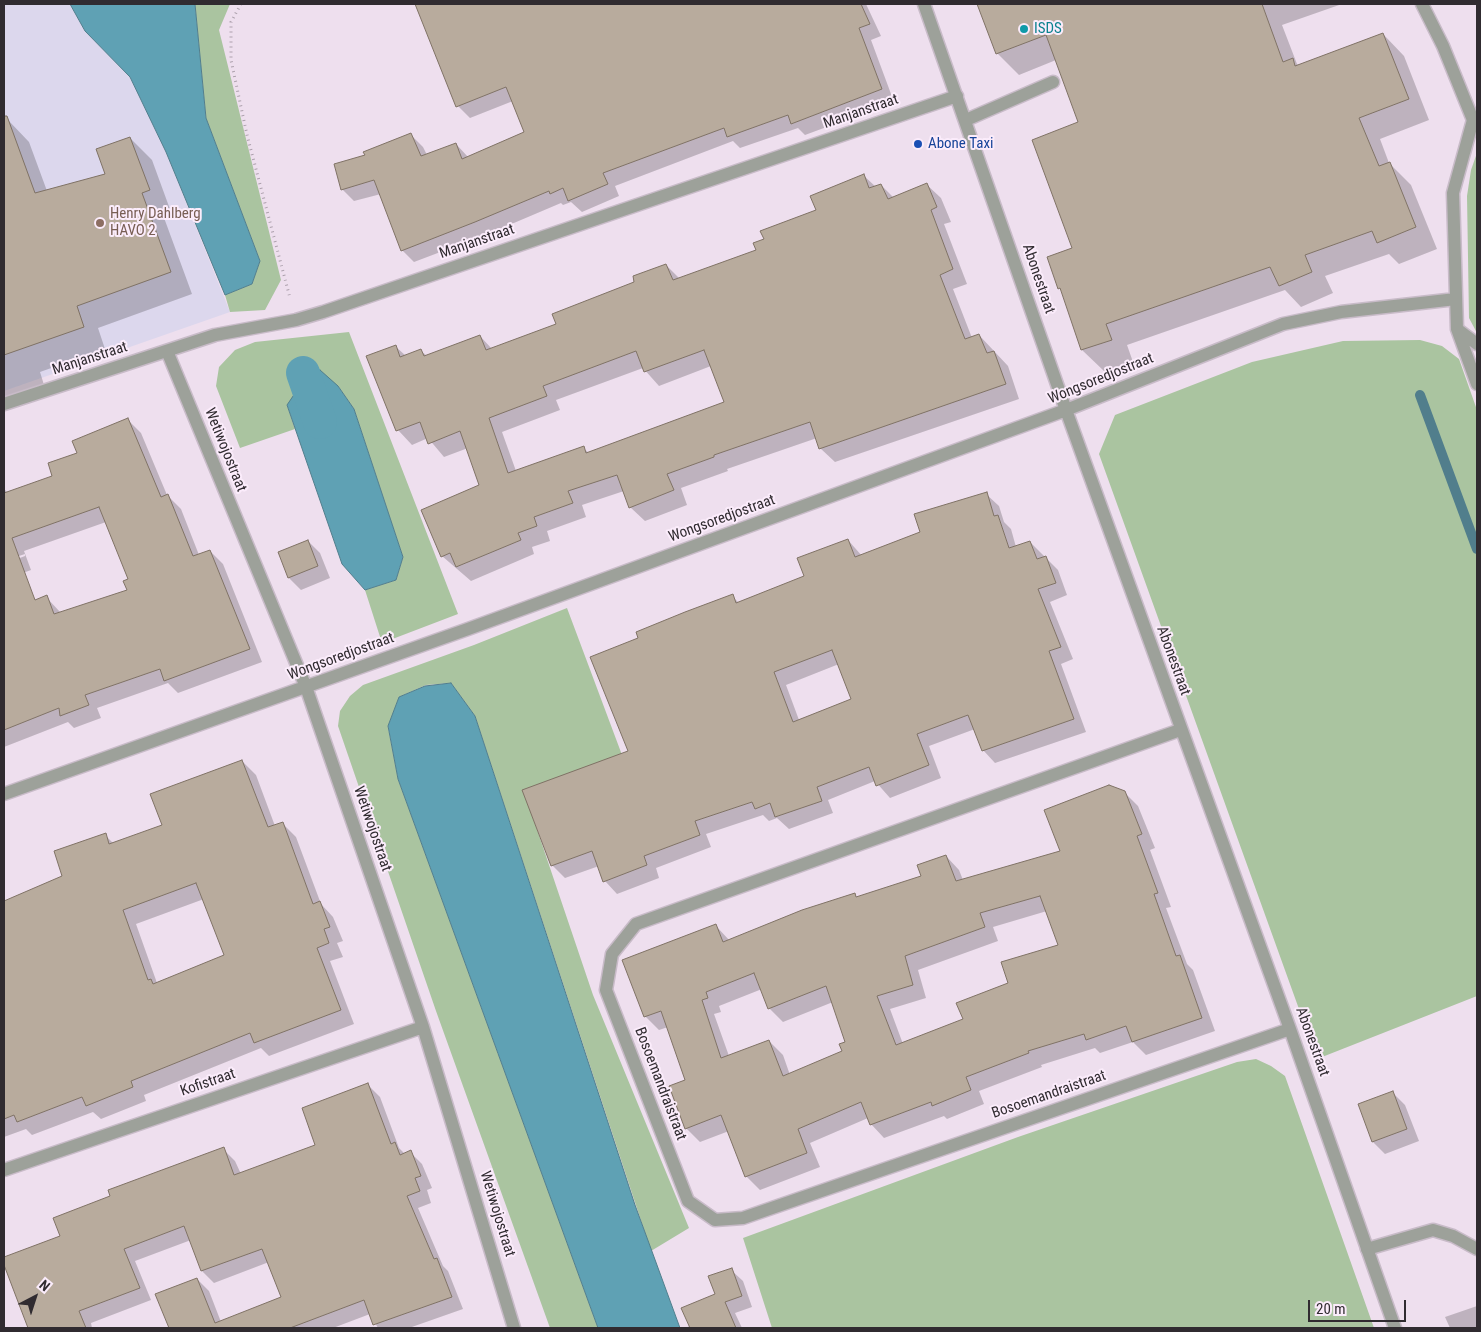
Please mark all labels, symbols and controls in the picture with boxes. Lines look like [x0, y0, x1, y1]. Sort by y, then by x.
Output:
place label: ISDS [1034, 20, 1062, 38]
marker: ISDS [1018, 23, 1030, 35]
street label: Manjanstraat [821, 91, 901, 133]
place label: Abone Taxi [928, 135, 994, 153]
marker: Abone Taxi [912, 138, 924, 150]
place label: Henry Dahlberg HAVO 2 [110, 205, 201, 240]
marker: Henry Dahlberg HAVO 2 [94, 217, 106, 229]
street label: Manjanstraat [437, 221, 517, 263]
street label: Abonestraat [1018, 242, 1058, 316]
street label: Manjanstraat [50, 338, 130, 380]
street label: Wongsoredjostraat [1046, 350, 1156, 408]
street label: Wetiwojostraat [200, 406, 250, 494]
street label: Wongsoredjostraat [666, 491, 778, 547]
street label: Abonestraat [1152, 624, 1194, 698]
street label: Wongsoredjostraat [285, 629, 397, 685]
street label: Wetiwojostraat [349, 784, 395, 874]
street label: Abonestraat [1291, 1005, 1333, 1079]
street label: Bosoemandraistraat [630, 1025, 690, 1143]
street label: Kofistraat [178, 1065, 238, 1101]
street label: Bosoemandraistraat [990, 1067, 1108, 1123]
street label: Wetiwojostraat [475, 1169, 519, 1259]
north arrow [10, 1272, 60, 1322]
text: N [36, 1277, 53, 1294]
scale bar [1311, 1290, 1408, 1322]
text: 20 m [1316, 1300, 1346, 1318]

